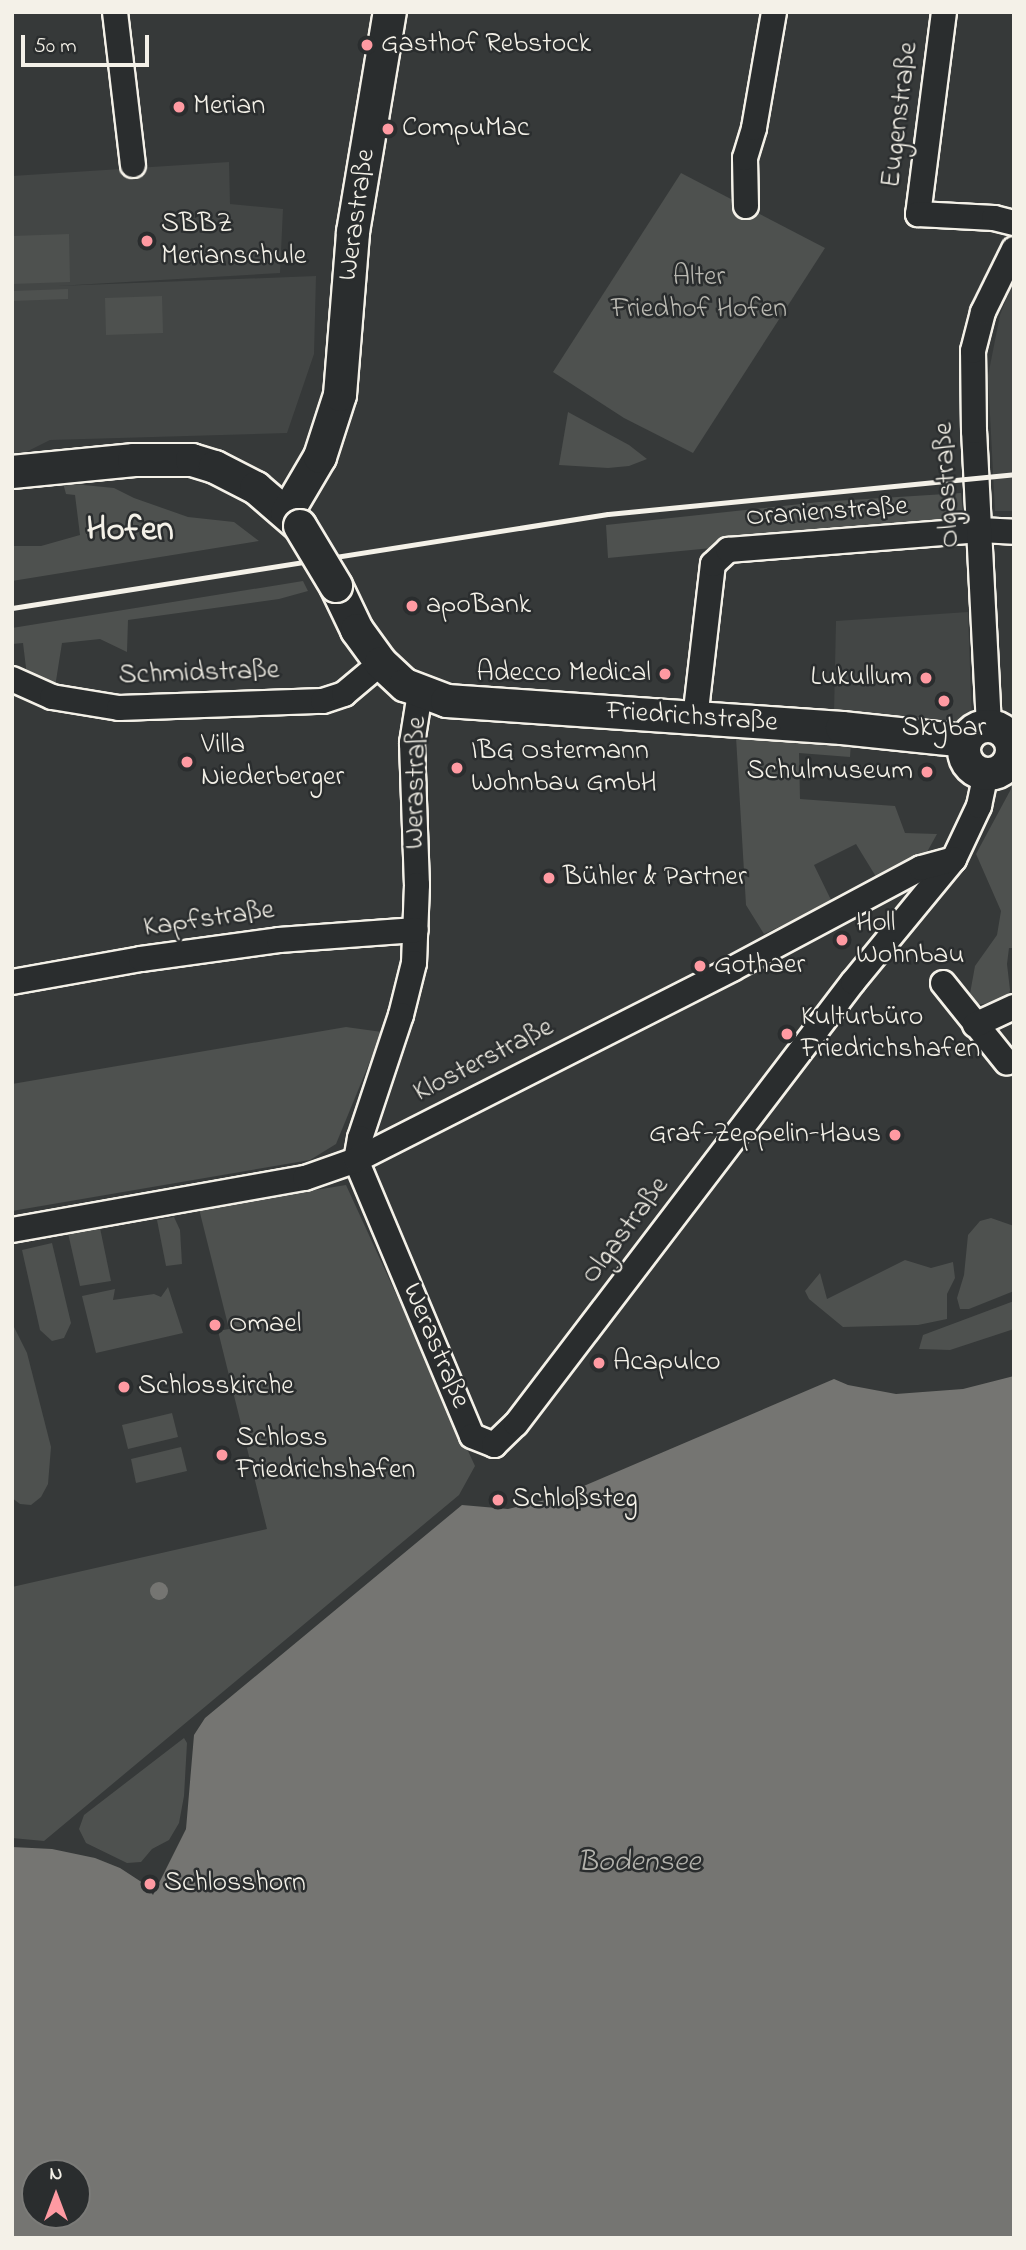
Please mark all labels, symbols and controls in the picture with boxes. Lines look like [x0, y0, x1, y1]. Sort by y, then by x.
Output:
scale bar [24, 21, 152, 65]
place label: Gasthof Rebstock [381, 28, 591, 62]
text: 50 m [34, 32, 77, 62]
marker: Gasthof Rebstock [359, 37, 375, 53]
street label: Eugenstraße [875, 40, 927, 190]
place label: Merian [193, 90, 265, 124]
marker: Merian [171, 99, 187, 115]
place label: CompuMac [402, 112, 529, 146]
marker: CompuMac [380, 121, 396, 137]
street label: Werastraße [332, 147, 384, 283]
place label: SBBZ Merianschule [161, 208, 306, 274]
marker: SBBZ Merianschule [139, 233, 155, 249]
park label: Alter Friedhof Hofen [611, 261, 787, 327]
street label: Olgastraße [928, 421, 968, 549]
street label: Oranienstraße [745, 491, 909, 535]
district label: Hofen [86, 510, 174, 552]
place label: apoBank [426, 589, 531, 623]
marker: apoBank [404, 598, 420, 614]
street label: Schmidstraße [118, 654, 280, 694]
place label: Adecco Medical [476, 657, 651, 691]
place label: Lukullum [810, 661, 912, 695]
marker: Adecco Medical [657, 666, 673, 682]
marker: Lukullum [918, 670, 934, 686]
marker: Skybar [936, 693, 952, 709]
street label: Friedrichstraße [605, 695, 779, 741]
place label: Skybar [902, 712, 986, 746]
street label: Werastraße [399, 716, 435, 850]
place label: Villa Niederberger [201, 729, 344, 795]
place label: IBG Ostermann Wohnbau GmbH [471, 735, 657, 801]
marker: Villa Niederberger [179, 754, 195, 770]
place label: Schulmuseum [747, 755, 913, 789]
marker: IBG Ostermann Wohnbau GmbH [449, 760, 465, 776]
marker: Schulmuseum [919, 764, 935, 780]
place label: Bühler & Partner [563, 861, 747, 895]
marker: Bühler & Partner [541, 870, 557, 886]
street label: Kapfstraße [142, 894, 276, 946]
place label: Holl Wohnbau [856, 907, 964, 973]
marker: Holl Wohnbau [834, 932, 850, 948]
place label: Gothaer [714, 949, 805, 983]
marker: Gothaer [692, 958, 708, 974]
place label: Kulturbüro Friedrichshafen [801, 1001, 980, 1067]
street label: Klosterstraße [408, 1011, 560, 1111]
marker: Kulturbüro Friedrichshafen [779, 1026, 795, 1042]
place label: Graf-Zeppelin-Haus [649, 1118, 881, 1152]
marker: Graf-Zeppelin-Haus [887, 1127, 903, 1143]
street label: Olgastraße [575, 1171, 677, 1291]
street label: Werastraße [394, 1278, 476, 1414]
place label: Omael [229, 1308, 301, 1342]
marker: Omael [207, 1317, 223, 1333]
place label: Acapulco [613, 1346, 721, 1380]
marker: Acapulco [591, 1355, 607, 1371]
place label: Schlosskirche [138, 1370, 294, 1404]
marker: Schlosskirche [116, 1379, 132, 1395]
place label: Schloss Friedrichshafen [236, 1422, 415, 1488]
marker: Schloss Friedrichshafen [214, 1447, 230, 1463]
place label: Schloßsteg [512, 1483, 638, 1517]
marker: Schloßsteg [490, 1492, 506, 1508]
water label: Bodensee [577, 1845, 701, 1881]
place label: Schlosshorn [164, 1867, 306, 1901]
marker: Schlosshorn [142, 1876, 158, 1892]
north arrow [21, 2159, 91, 2229]
text: N [50, 2161, 62, 2188]

